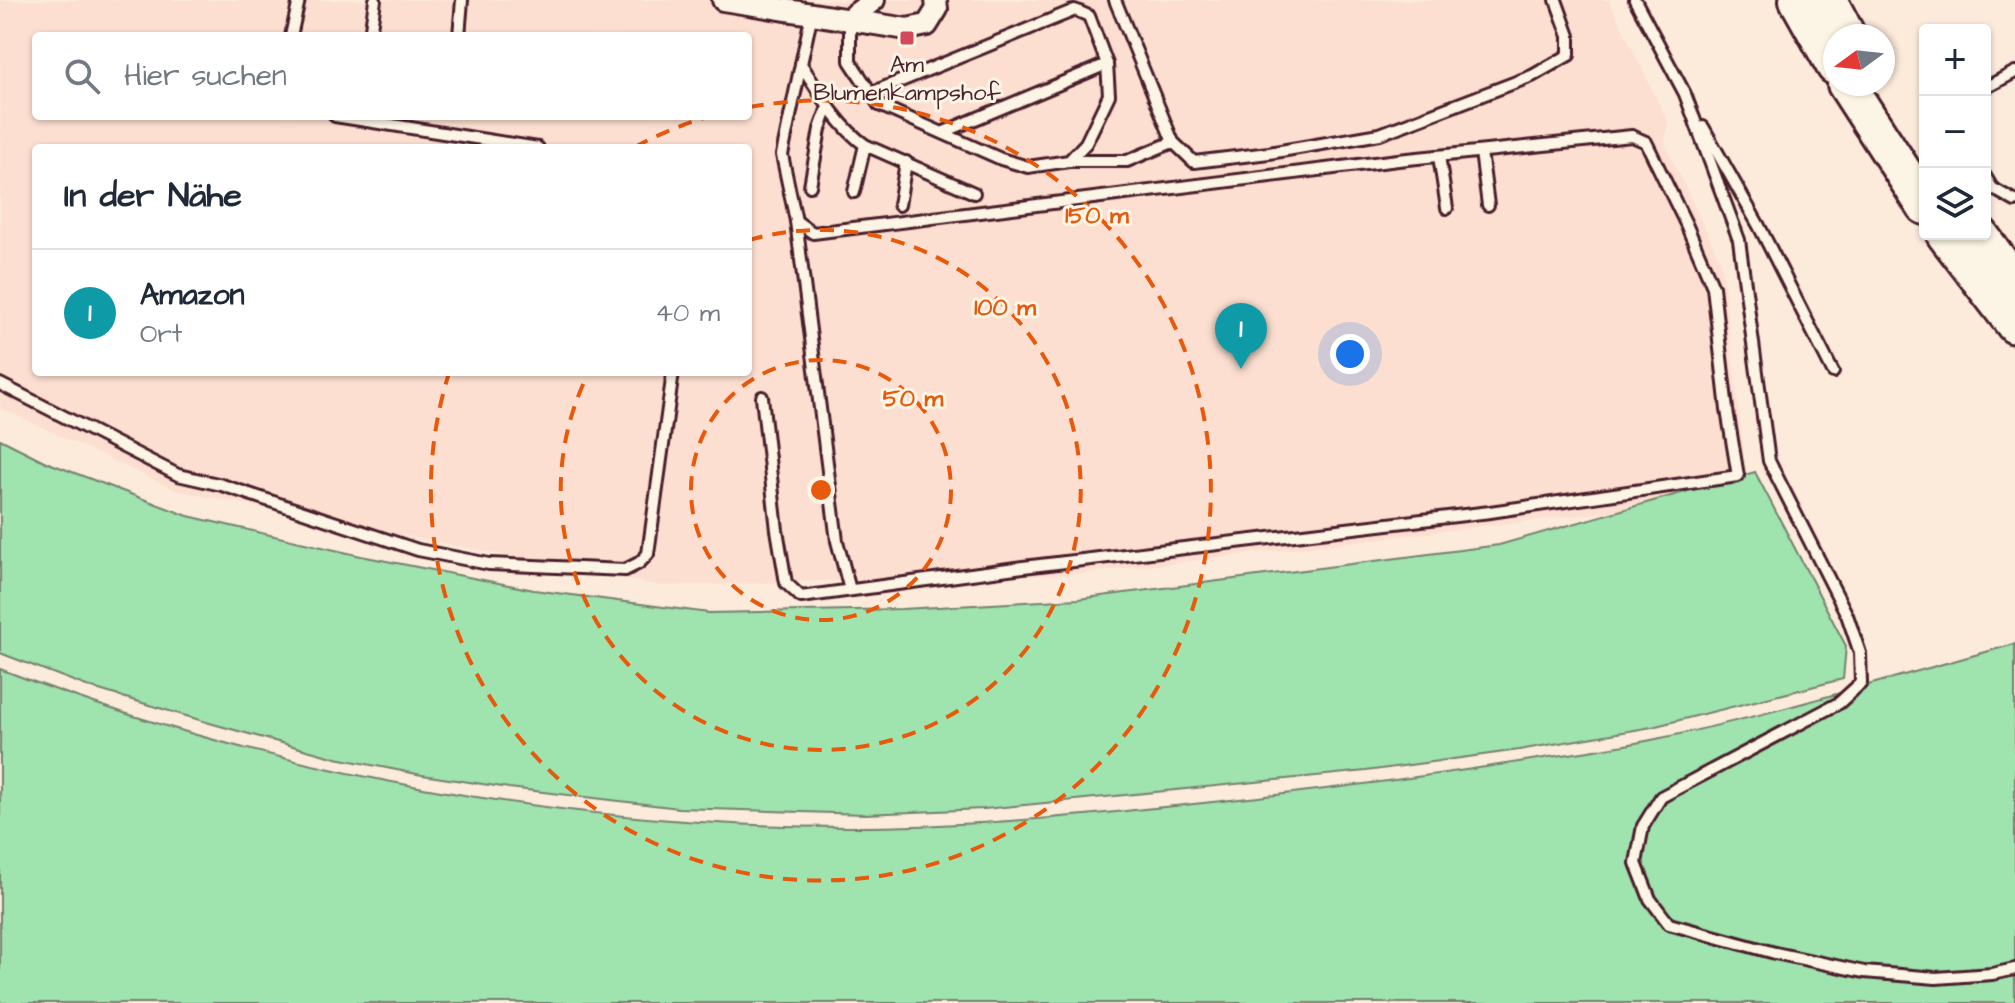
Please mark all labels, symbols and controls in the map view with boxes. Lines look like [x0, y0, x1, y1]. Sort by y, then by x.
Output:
north arrow [1823, 24, 1895, 96]
map controls [1919, 24, 1991, 240]
button: + [1919, 24, 1991, 96]
marker: Am Blumenkampshof [898, 29, 916, 47]
search box [32, 32, 752, 120]
place label: Am Blumenkampshof [813, 48, 1001, 110]
icon: search [60, 54, 104, 98]
text: Hier suchen [124, 55, 287, 97]
button: − [1919, 96, 1991, 168]
button: layers [1919, 168, 1991, 240]
text: In der Nähe [64, 172, 242, 220]
text: 150 m [1065, 199, 1129, 233]
text: Amazon [140, 274, 245, 316]
text: 100 m [974, 291, 1036, 325]
text: 1 [88, 295, 92, 331]
text: 40 m [655, 295, 720, 331]
pin: 1 [1215, 303, 1267, 369]
text: Ort [140, 316, 182, 352]
your location [1330, 334, 1370, 374]
text: 50 m [883, 382, 944, 416]
centre of rings [807, 476, 835, 504]

